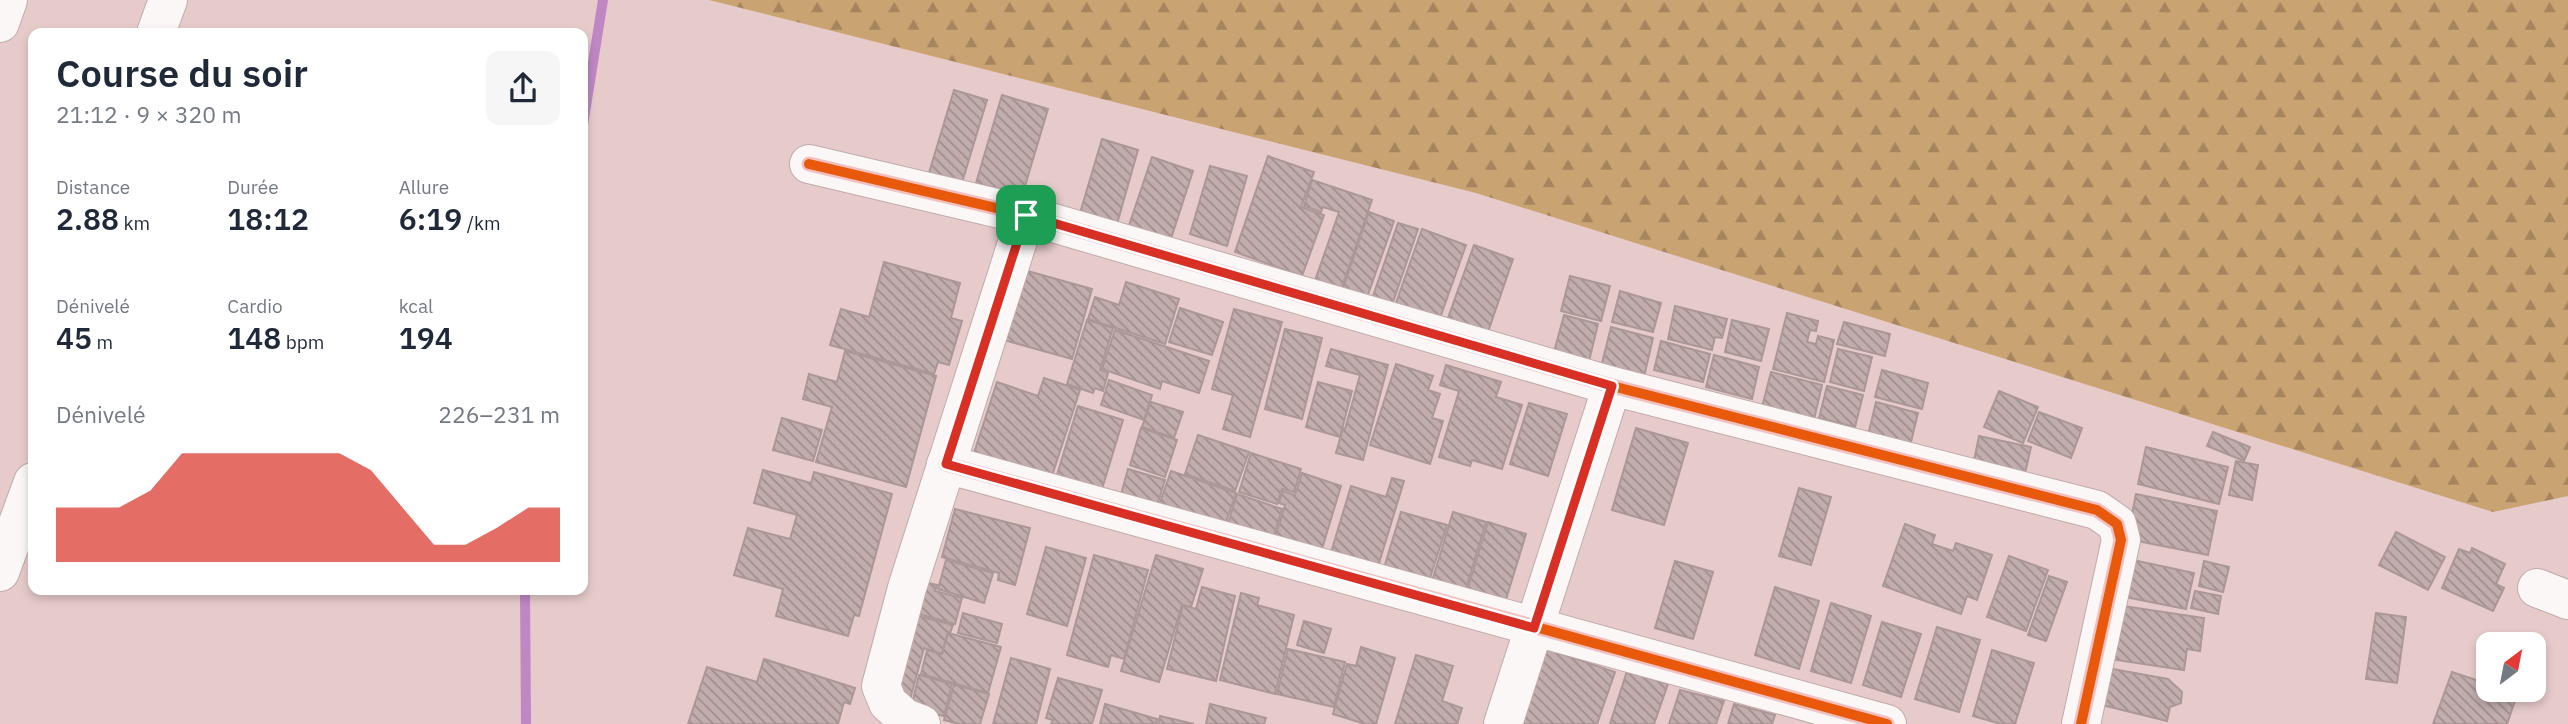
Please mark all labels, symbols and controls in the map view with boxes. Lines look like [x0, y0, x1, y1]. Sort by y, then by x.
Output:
text: Course du soir [56, 48, 308, 97]
button: share [486, 51, 560, 125]
text: 21:12 · 9 × 320 m [56, 99, 242, 129]
text: Distance [56, 175, 130, 199]
text: Durée [227, 175, 279, 199]
text: Allure [399, 175, 449, 199]
pin [996, 185, 1056, 245]
icon: arrive [1007, 196, 1045, 234]
text: 2.88 [56, 199, 119, 238]
text: 18:12 [227, 199, 309, 238]
text: 6:19 [399, 199, 462, 238]
text: km [119, 211, 150, 235]
text: /km [462, 211, 501, 235]
text: Dénivelé [56, 294, 130, 318]
text: Cardio [227, 294, 283, 318]
text: kcal [399, 294, 433, 318]
text: 45 [56, 318, 92, 357]
text: 148 [227, 318, 281, 357]
text: 194 [399, 318, 453, 357]
text: m [92, 330, 113, 354]
text: bpm [281, 330, 324, 354]
text: Dénivelé [56, 399, 146, 429]
text: 226–231 m [438, 399, 560, 429]
north arrow [2476, 632, 2546, 702]
map controls [2476, 632, 2546, 702]

